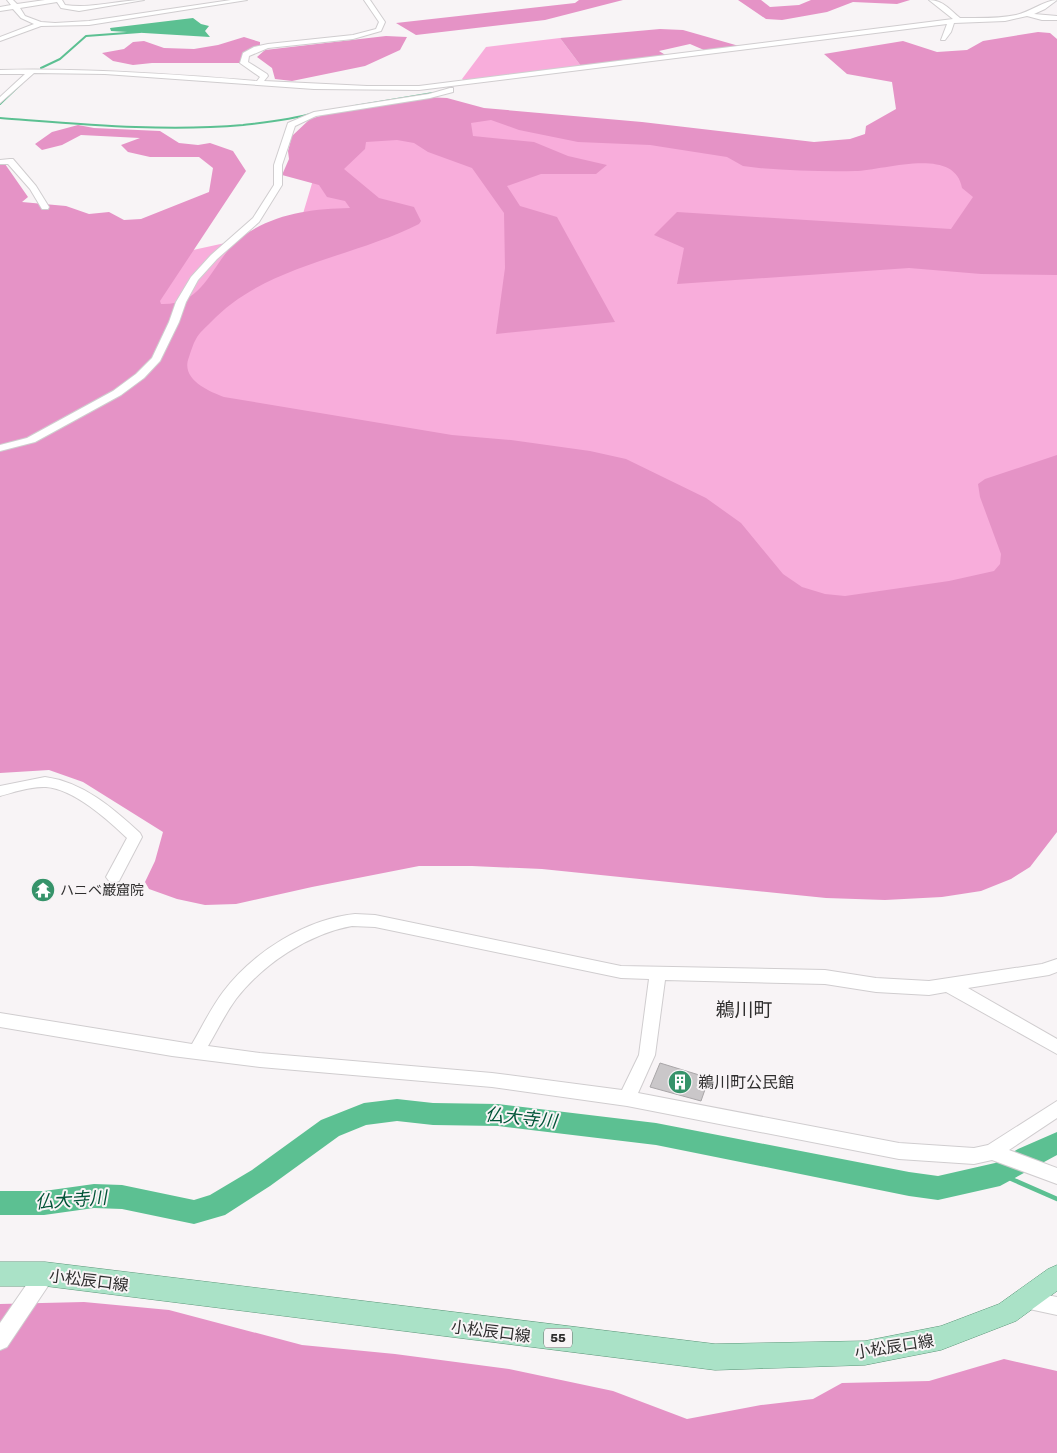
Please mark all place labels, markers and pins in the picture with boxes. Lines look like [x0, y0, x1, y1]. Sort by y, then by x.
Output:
temple icon: ハニベ巌窟院 [30, 877, 56, 903]
place label: ハニベ巌窟院 [60, 882, 144, 899]
building icon: 鵜川町公民館 [667, 1069, 693, 1095]
place label: 鵜川町公民館 [698, 1073, 794, 1092]

